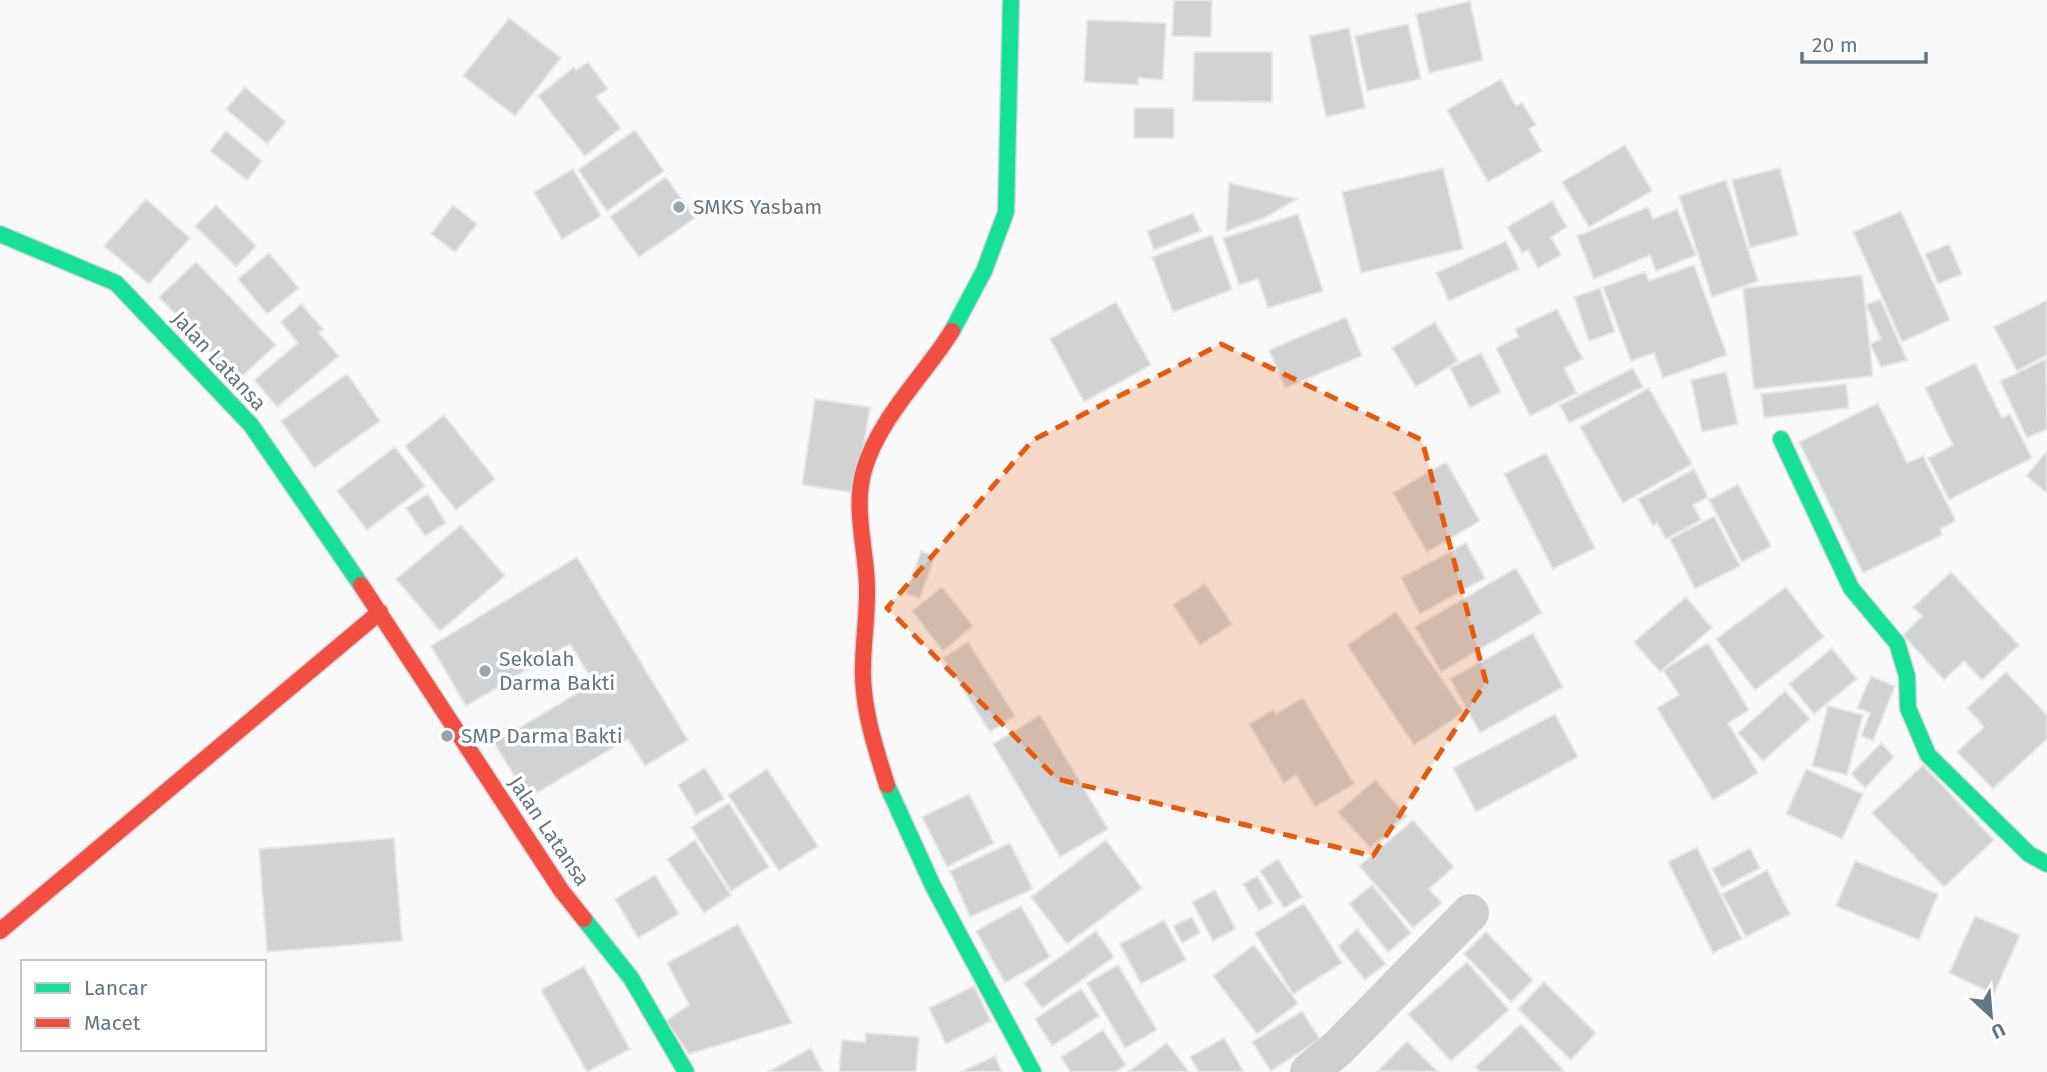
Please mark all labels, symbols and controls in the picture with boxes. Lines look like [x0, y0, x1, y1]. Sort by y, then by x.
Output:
scale bar [1802, 21, 1926, 65]
text: 20 m [1812, 32, 1858, 58]
place label: SMKS Yasbam [693, 194, 822, 220]
marker: SMKS Yasbam [671, 199, 687, 215]
street label: Jalan Latansa [166, 306, 272, 416]
place label: Sekolah Darma Bakti [499, 646, 615, 696]
marker: Sekolah Darma Bakti [477, 663, 493, 679]
place label: SMP Darma Bakti [461, 723, 623, 749]
marker: SMP Darma Bakti [439, 728, 455, 744]
street label: Jalan Latansa [503, 771, 595, 891]
legend [21, 960, 266, 1051]
text: Lancar [84, 975, 147, 1001]
north arrow [1956, 981, 2026, 1051]
text: Macet [84, 1010, 141, 1036]
text: U [1988, 1018, 2009, 1044]

